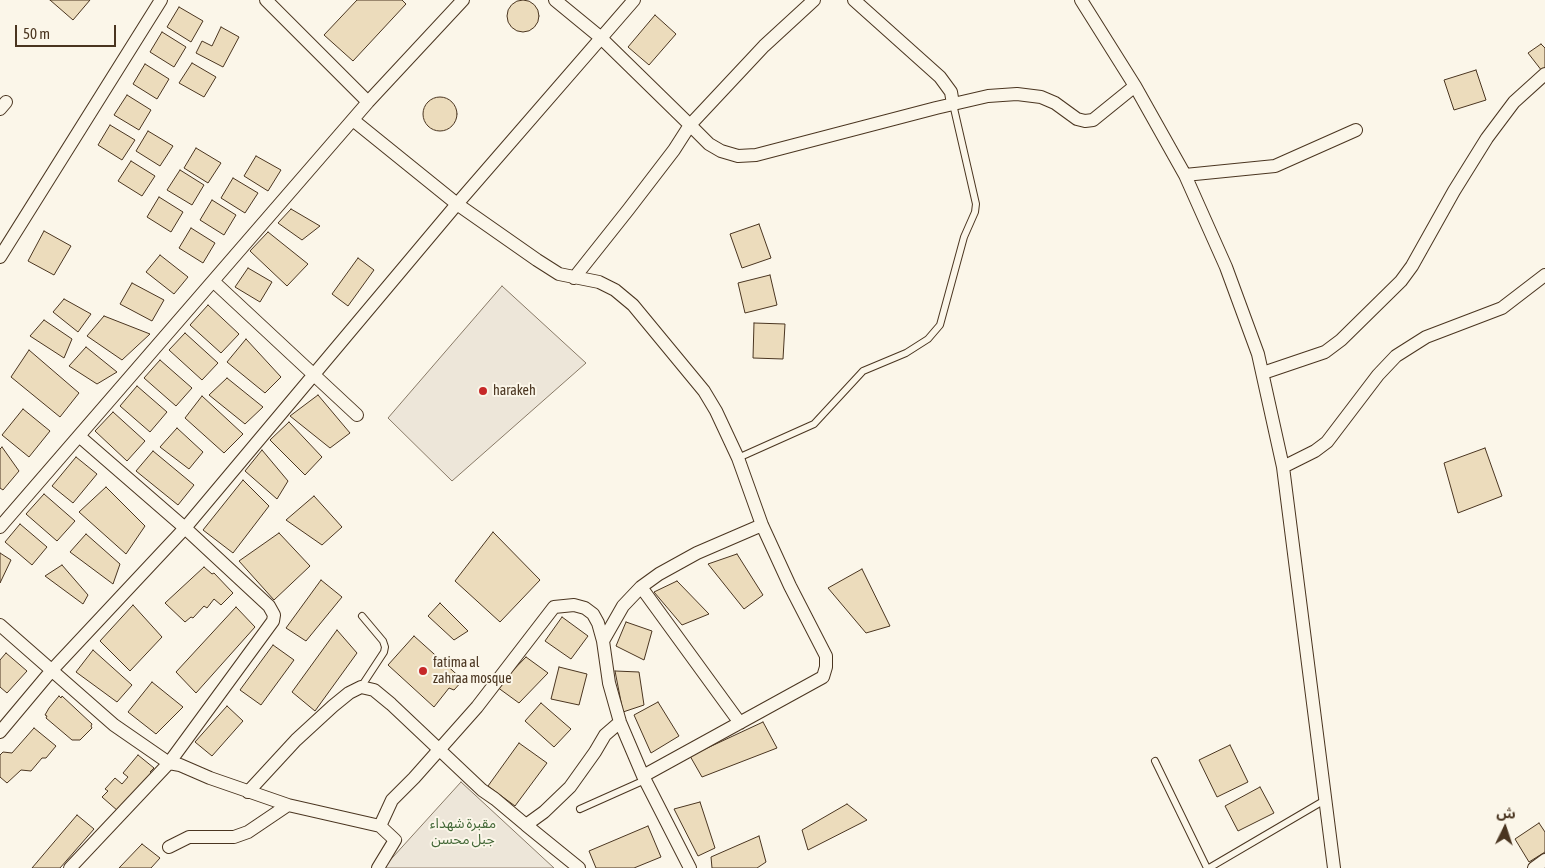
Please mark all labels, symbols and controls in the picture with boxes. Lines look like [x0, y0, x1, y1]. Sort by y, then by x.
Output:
scale bar [18, 15, 119, 47]
text: 50 m [23, 25, 50, 42]
place label: harakeh [493, 383, 536, 399]
marker: harakeh [477, 385, 489, 397]
place label: fatima al zahraa mosque [433, 655, 511, 688]
marker: fatima al zahraa mosque [417, 665, 429, 677]
north arrow [1480, 803, 1530, 853]
text: ش [1496, 804, 1516, 822]
park label: مقبرة شهداء جبل محسن [430, 816, 496, 849]

